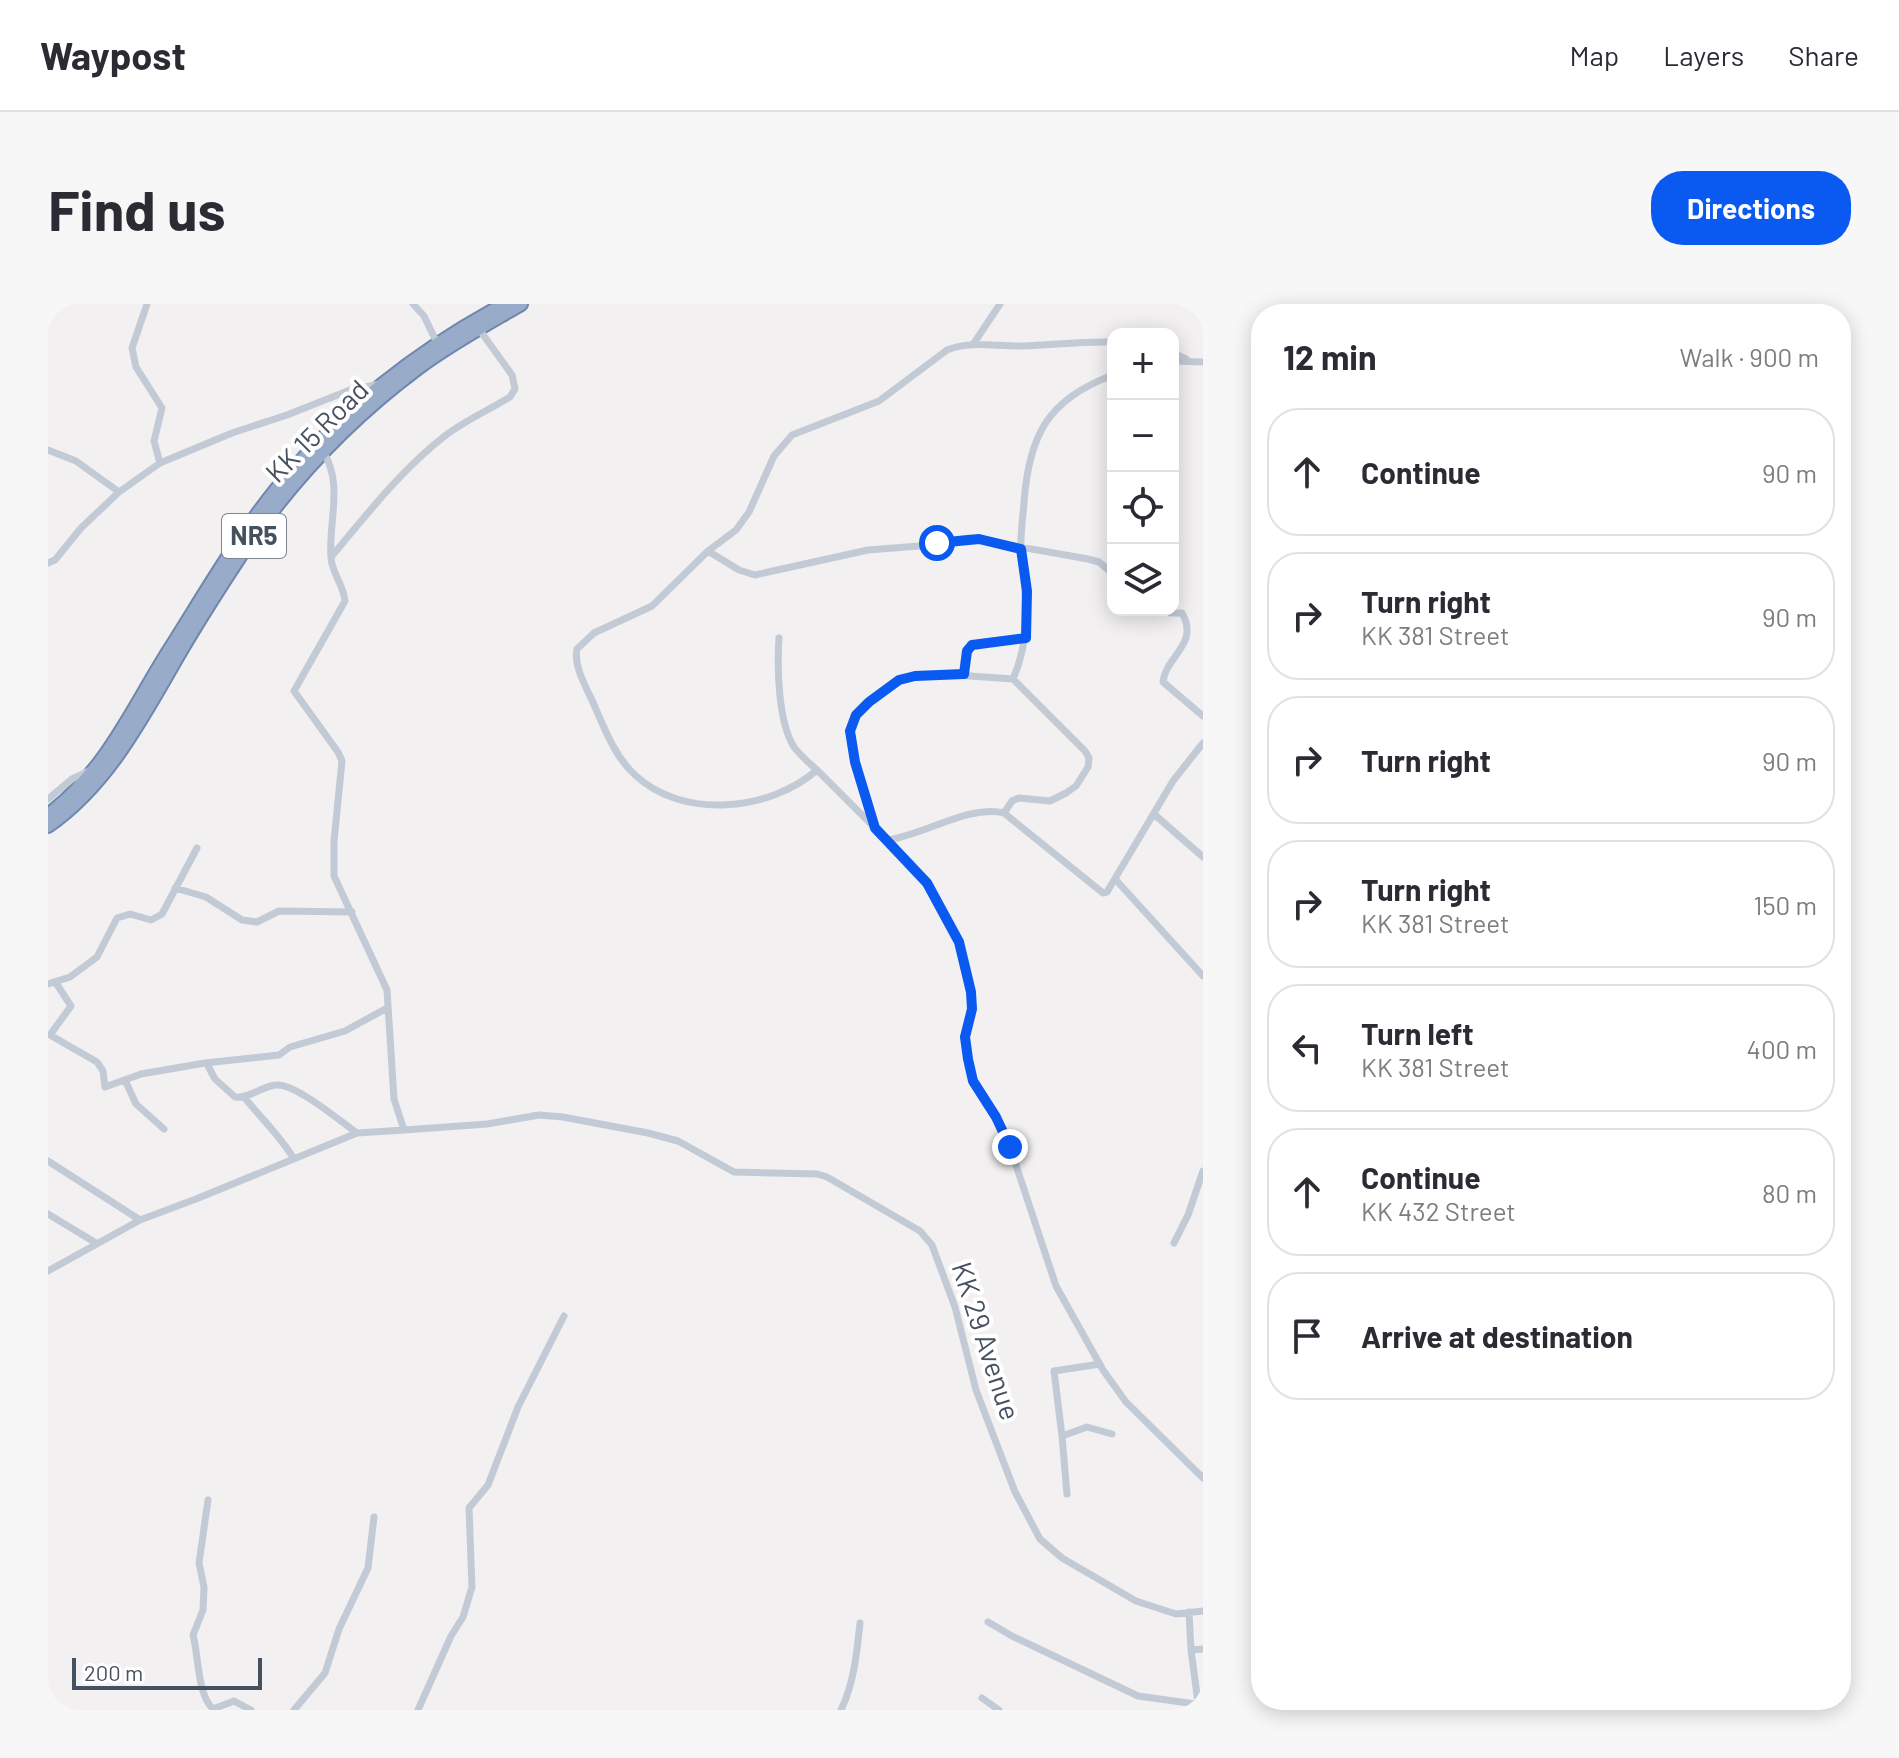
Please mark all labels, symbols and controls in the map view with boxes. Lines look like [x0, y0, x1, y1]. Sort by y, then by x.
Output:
text: Waypost [40, 32, 186, 78]
text: Map [1569, 38, 1619, 72]
text: Layers [1663, 38, 1744, 72]
text: Share [1788, 38, 1859, 72]
button: Directions [1651, 171, 1851, 245]
text: Find us [48, 175, 226, 242]
map controls [1107, 328, 1179, 616]
button: + [1107, 328, 1179, 400]
text: 12 min [1283, 336, 1377, 377]
text: Walk · 900 m [1680, 341, 1819, 372]
street label: KK 15 Road [258, 372, 375, 489]
button: − [1107, 400, 1179, 472]
icon: ahead [1285, 450, 1329, 494]
text: Continue [1361, 454, 1481, 490]
text: 90 m [1762, 457, 1817, 488]
button: locate [1107, 472, 1179, 544]
road number: NR5 [222, 514, 286, 558]
route start [919, 525, 955, 561]
button: layers [1107, 544, 1179, 616]
text: Turn right [1361, 583, 1491, 619]
icon: right [1285, 594, 1329, 638]
text: 90 m [1762, 601, 1817, 632]
text: KK 381 Street [1361, 619, 1509, 650]
icon: right [1285, 738, 1329, 782]
text: Turn right [1361, 742, 1491, 778]
text: 90 m [1762, 745, 1817, 776]
text: Turn right [1361, 871, 1491, 907]
icon: right [1285, 882, 1329, 926]
text: 150 m [1753, 889, 1817, 920]
text: KK 381 Street [1361, 907, 1509, 938]
text: Turn left [1361, 1015, 1474, 1051]
icon: left [1285, 1026, 1329, 1070]
text: 400 m [1747, 1033, 1817, 1064]
text: KK 381 Street [1361, 1051, 1509, 1082]
route end [992, 1129, 1028, 1165]
text: Continue [1361, 1159, 1481, 1195]
icon: ahead [1285, 1170, 1329, 1214]
text: 80 m [1762, 1177, 1817, 1208]
text: KK 432 Street [1361, 1195, 1516, 1226]
street label: KK 29 Avenue [945, 1257, 1028, 1424]
icon: arrive [1285, 1314, 1329, 1358]
text: Arrive at destination [1361, 1318, 1633, 1354]
scale bar [72, 1654, 262, 1690]
text: 200 m [84, 1659, 143, 1685]

